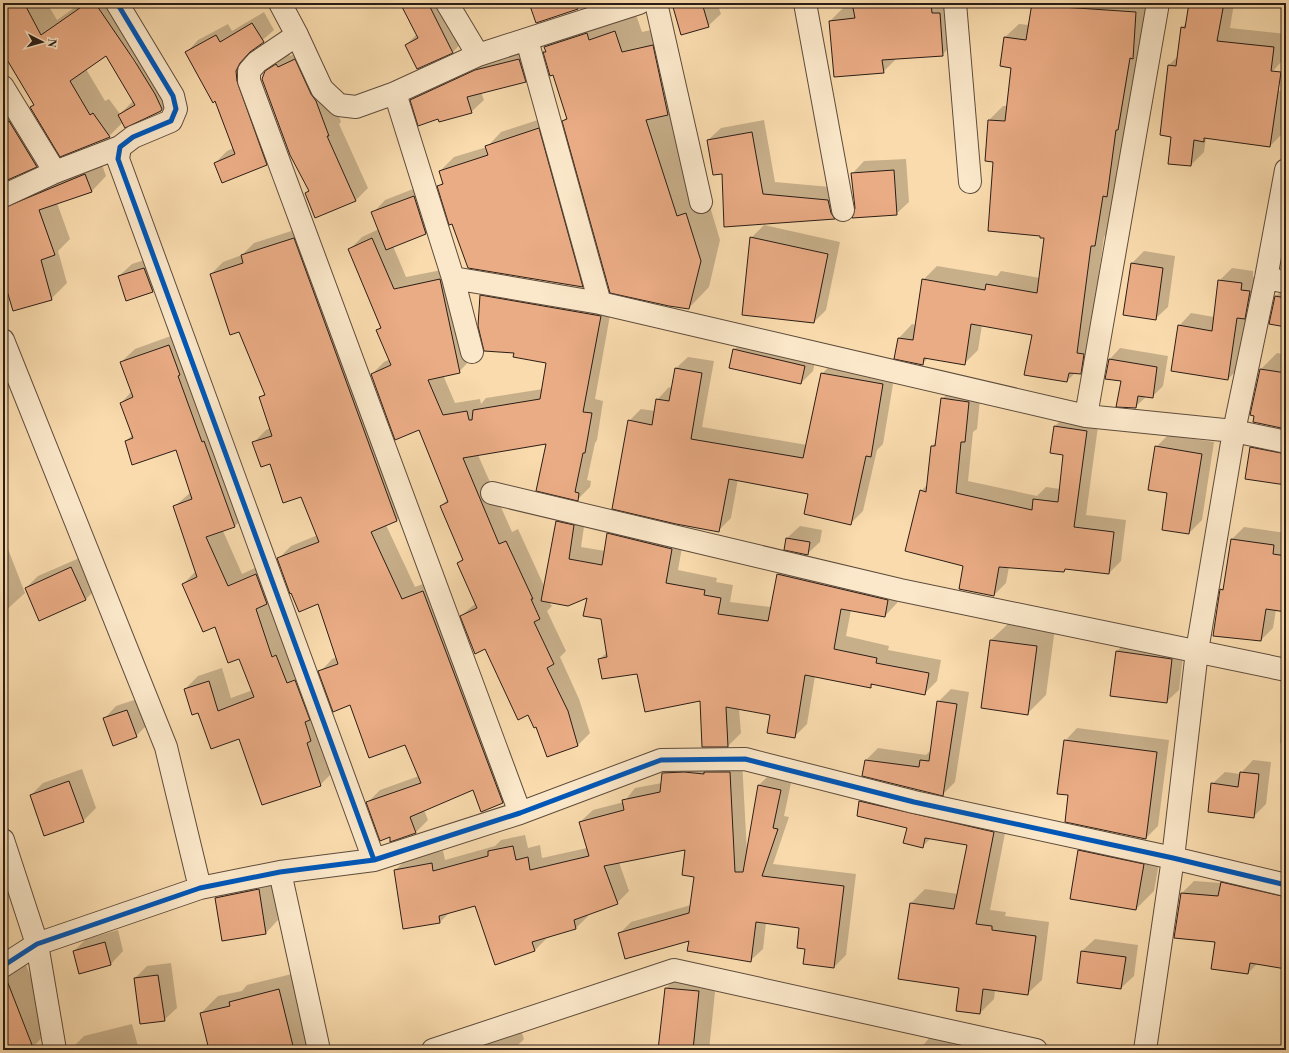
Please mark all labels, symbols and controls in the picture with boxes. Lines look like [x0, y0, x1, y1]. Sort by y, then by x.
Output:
north arrow [22, 22, 62, 62]
text: N [44, 38, 58, 48]

